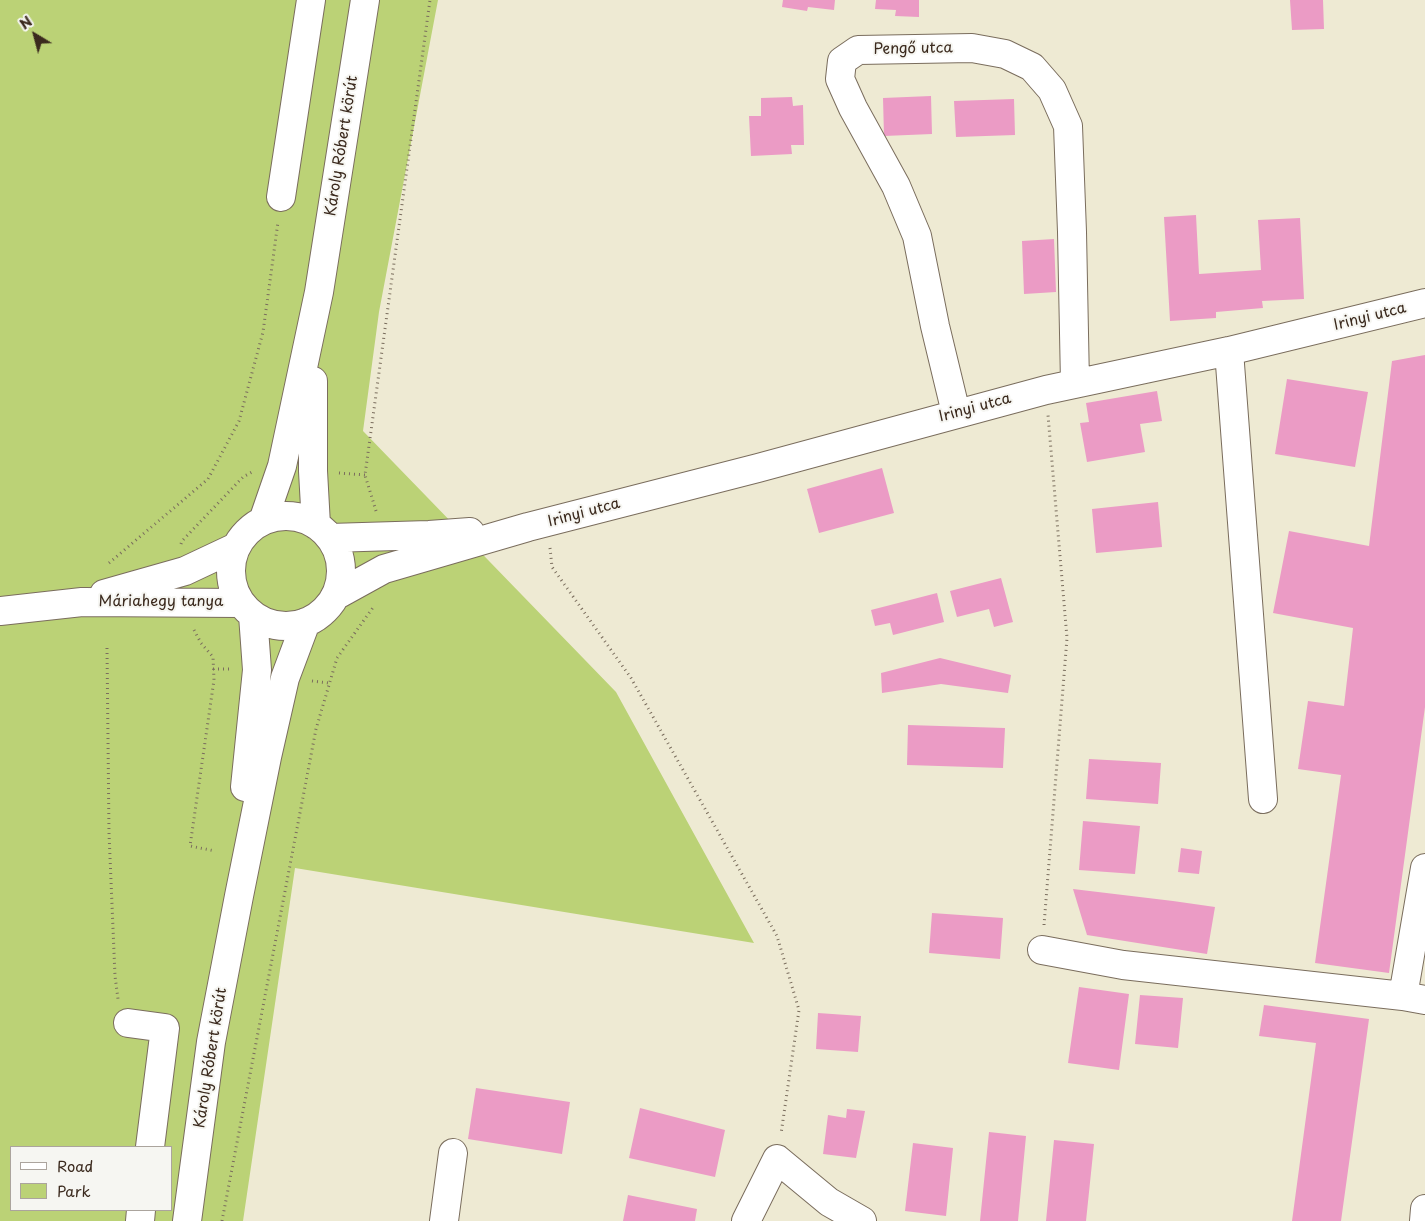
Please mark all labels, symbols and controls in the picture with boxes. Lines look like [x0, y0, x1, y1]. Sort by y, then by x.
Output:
north arrow [10, 10, 60, 60]
text: N [15, 11, 36, 34]
street label: Pengő utca [873, 39, 953, 59]
street label: Károly Róbert körút [322, 74, 362, 218]
street label: Irinyi utca [1332, 299, 1408, 335]
street label: Irinyi utca [937, 390, 1013, 426]
street label: Irinyi utca [546, 495, 622, 531]
street label: Máriahegy tanya [99, 593, 223, 611]
street label: Károly Róbert körút [191, 986, 231, 1130]
legend [10, 1146, 172, 1211]
text: Road [57, 1154, 93, 1177]
text: Park [57, 1179, 91, 1202]

